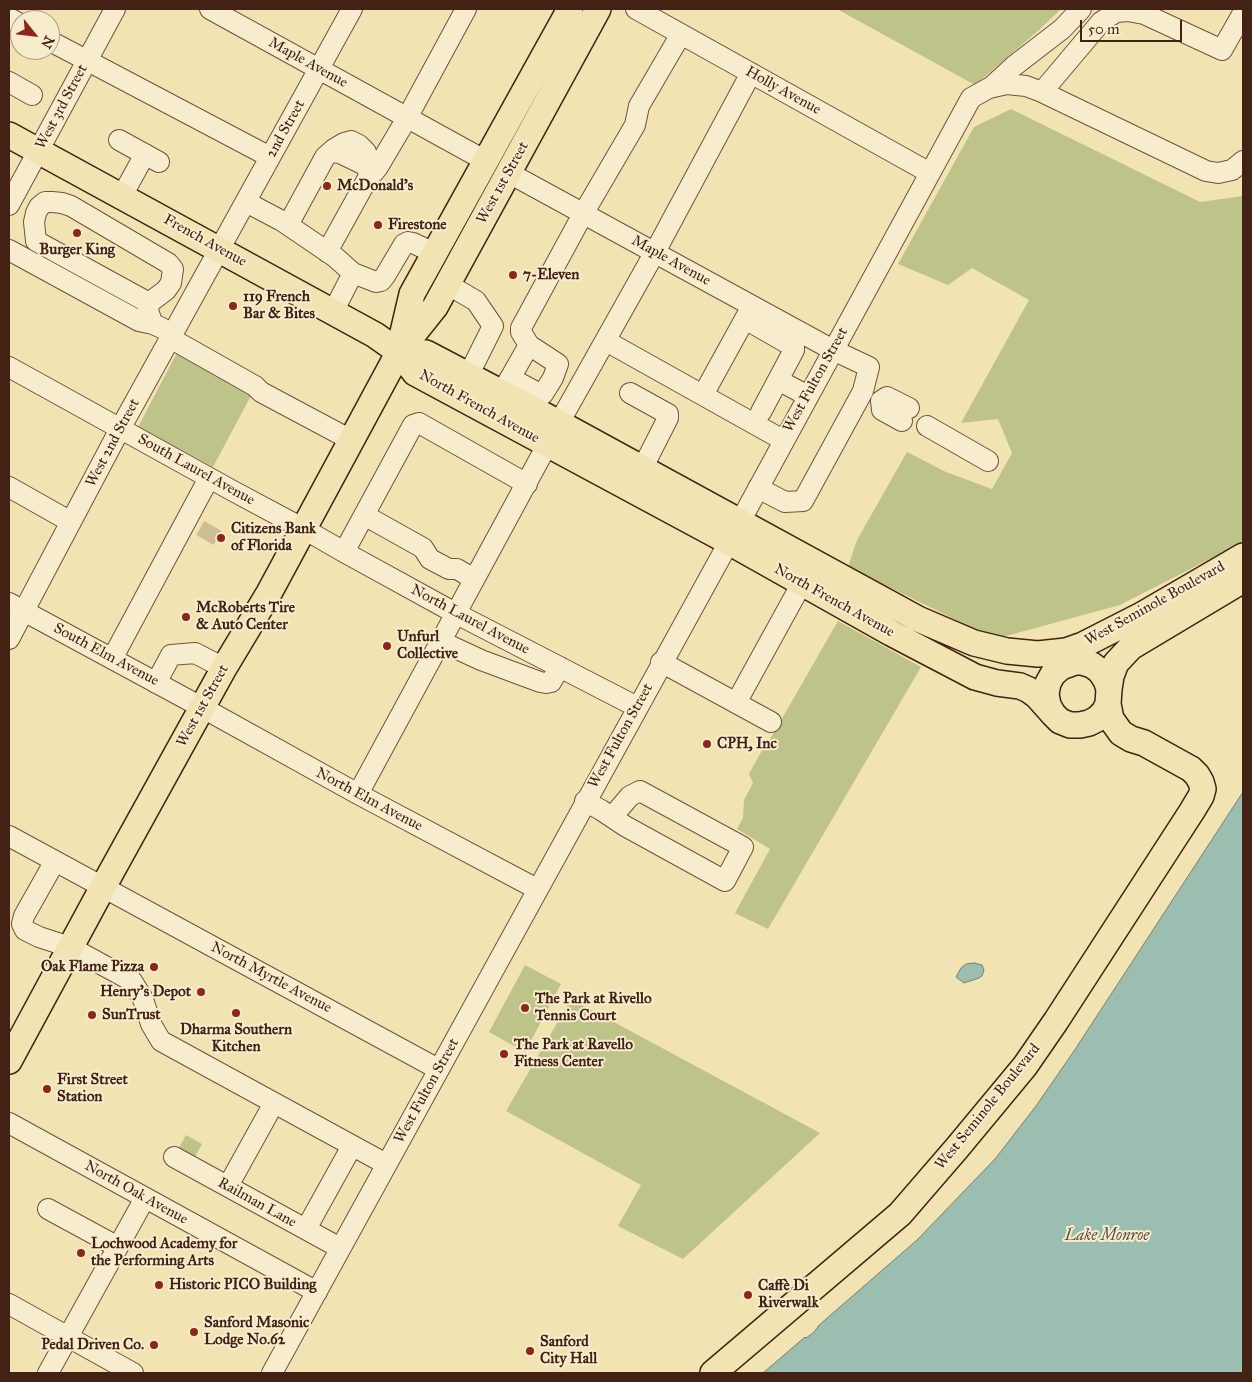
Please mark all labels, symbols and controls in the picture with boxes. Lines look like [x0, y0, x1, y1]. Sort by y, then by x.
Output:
north arrow [10, 10, 60, 60]
scale bar [1082, 10, 1184, 42]
text: 50 m [1088, 20, 1120, 38]
text: N [37, 33, 58, 51]
street label: Maple Avenue [265, 34, 351, 92]
street label: West 3rd Street [32, 62, 92, 152]
street label: Holly Avenue [742, 63, 824, 119]
street label: 2nd Street [263, 97, 309, 161]
street label: West 1st Street [473, 139, 533, 227]
place label: McDonald's [337, 177, 413, 195]
marker: McDonald's [321, 180, 333, 192]
street label: French Avenue [160, 211, 250, 271]
place label: Firestone [388, 216, 447, 234]
marker: Firestone [372, 219, 384, 231]
marker: Burger King [71, 227, 83, 239]
street label: Maple Avenue [628, 232, 714, 290]
place label: Burger King [39, 241, 115, 259]
place label: 7-Eleven [523, 266, 579, 284]
marker: 7-Eleven [507, 269, 519, 281]
place label: 119 French Bar & Bites [243, 288, 315, 323]
marker: 119 French Bar & Bites [227, 300, 239, 312]
street label: West Fulton Street [780, 324, 852, 436]
street label: North French Avenue [416, 366, 542, 448]
street label: West 2nd Street [82, 396, 144, 490]
street label: South Laurel Avenue [134, 430, 258, 510]
place label: Citizens Bank of Florida [231, 520, 316, 555]
marker: Citizens Bank of Florida [215, 532, 227, 544]
street label: West Seminole Boulevard [1082, 558, 1228, 650]
street label: North French Avenue [771, 560, 897, 642]
street label: North Laurel Avenue [407, 581, 533, 659]
place label: McRoberts Tire & Auto Center [196, 599, 295, 634]
marker: McRoberts Tire & Auto Center [180, 611, 192, 623]
street label: South Elm Avenue [50, 620, 162, 690]
place label: Unfurl Collective [397, 628, 458, 663]
marker: Unfurl Collective [381, 640, 393, 652]
street label: West 1st Street [173, 662, 233, 750]
street label: West Fulton Street [585, 680, 657, 792]
place label: CPH, Inc [717, 735, 777, 753]
marker: CPH, Inc [701, 738, 713, 750]
street label: North Elm Avenue [313, 764, 425, 836]
street label: North Myrtle Avenue [208, 939, 334, 1017]
place label: Oak Flame Pizza [41, 958, 144, 976]
marker: Oak Flame Pizza [148, 961, 160, 973]
place label: Henry's Depot [100, 983, 191, 1001]
marker: Henry's Depot [195, 986, 207, 998]
place label: The Park at Rivello Tennis Court [535, 990, 652, 1025]
marker: The Park at Rivello Tennis Court [519, 1002, 531, 1014]
place label: SunTrust [102, 1006, 161, 1024]
marker: Dharma Southern Kitchen [230, 1007, 242, 1019]
marker: SunTrust [86, 1009, 98, 1021]
place label: Dharma Southern Kitchen [180, 1021, 292, 1056]
street label: West Fulton Street [391, 1035, 463, 1147]
place label: The Park at Ravello Fitness Center [514, 1036, 633, 1071]
street label: West Seminole Boulevard [932, 1040, 1044, 1174]
marker: The Park at Ravello Fitness Center [498, 1048, 510, 1060]
place label: First Street Station [57, 1071, 128, 1106]
marker: First Street Station [41, 1083, 53, 1095]
street label: North Oak Avenue [81, 1157, 191, 1229]
street label: Railman Lane [215, 1174, 299, 1232]
water label: Lake Monroe [1065, 1226, 1149, 1246]
place label: Lochwood Academy for the Performing Arts [91, 1235, 237, 1270]
marker: Lochwood Academy for the Performing Arts [75, 1247, 87, 1259]
place label: Historic PICO Building [169, 1276, 316, 1294]
place label: Caffè Di Riverwalk [758, 1277, 819, 1312]
marker: Historic PICO Building [153, 1279, 165, 1291]
marker: Caffè Di Riverwalk [742, 1289, 754, 1301]
place label: Sanford Masonic Lodge No.62 [204, 1314, 309, 1349]
marker: Sanford Masonic Lodge No.62 [188, 1326, 200, 1338]
place label: Sanford City Hall [540, 1333, 597, 1368]
place label: Pedal Driven Co. [41, 1336, 144, 1354]
marker: Pedal Driven Co. [148, 1339, 160, 1351]
marker: Sanford City Hall [524, 1345, 536, 1357]

